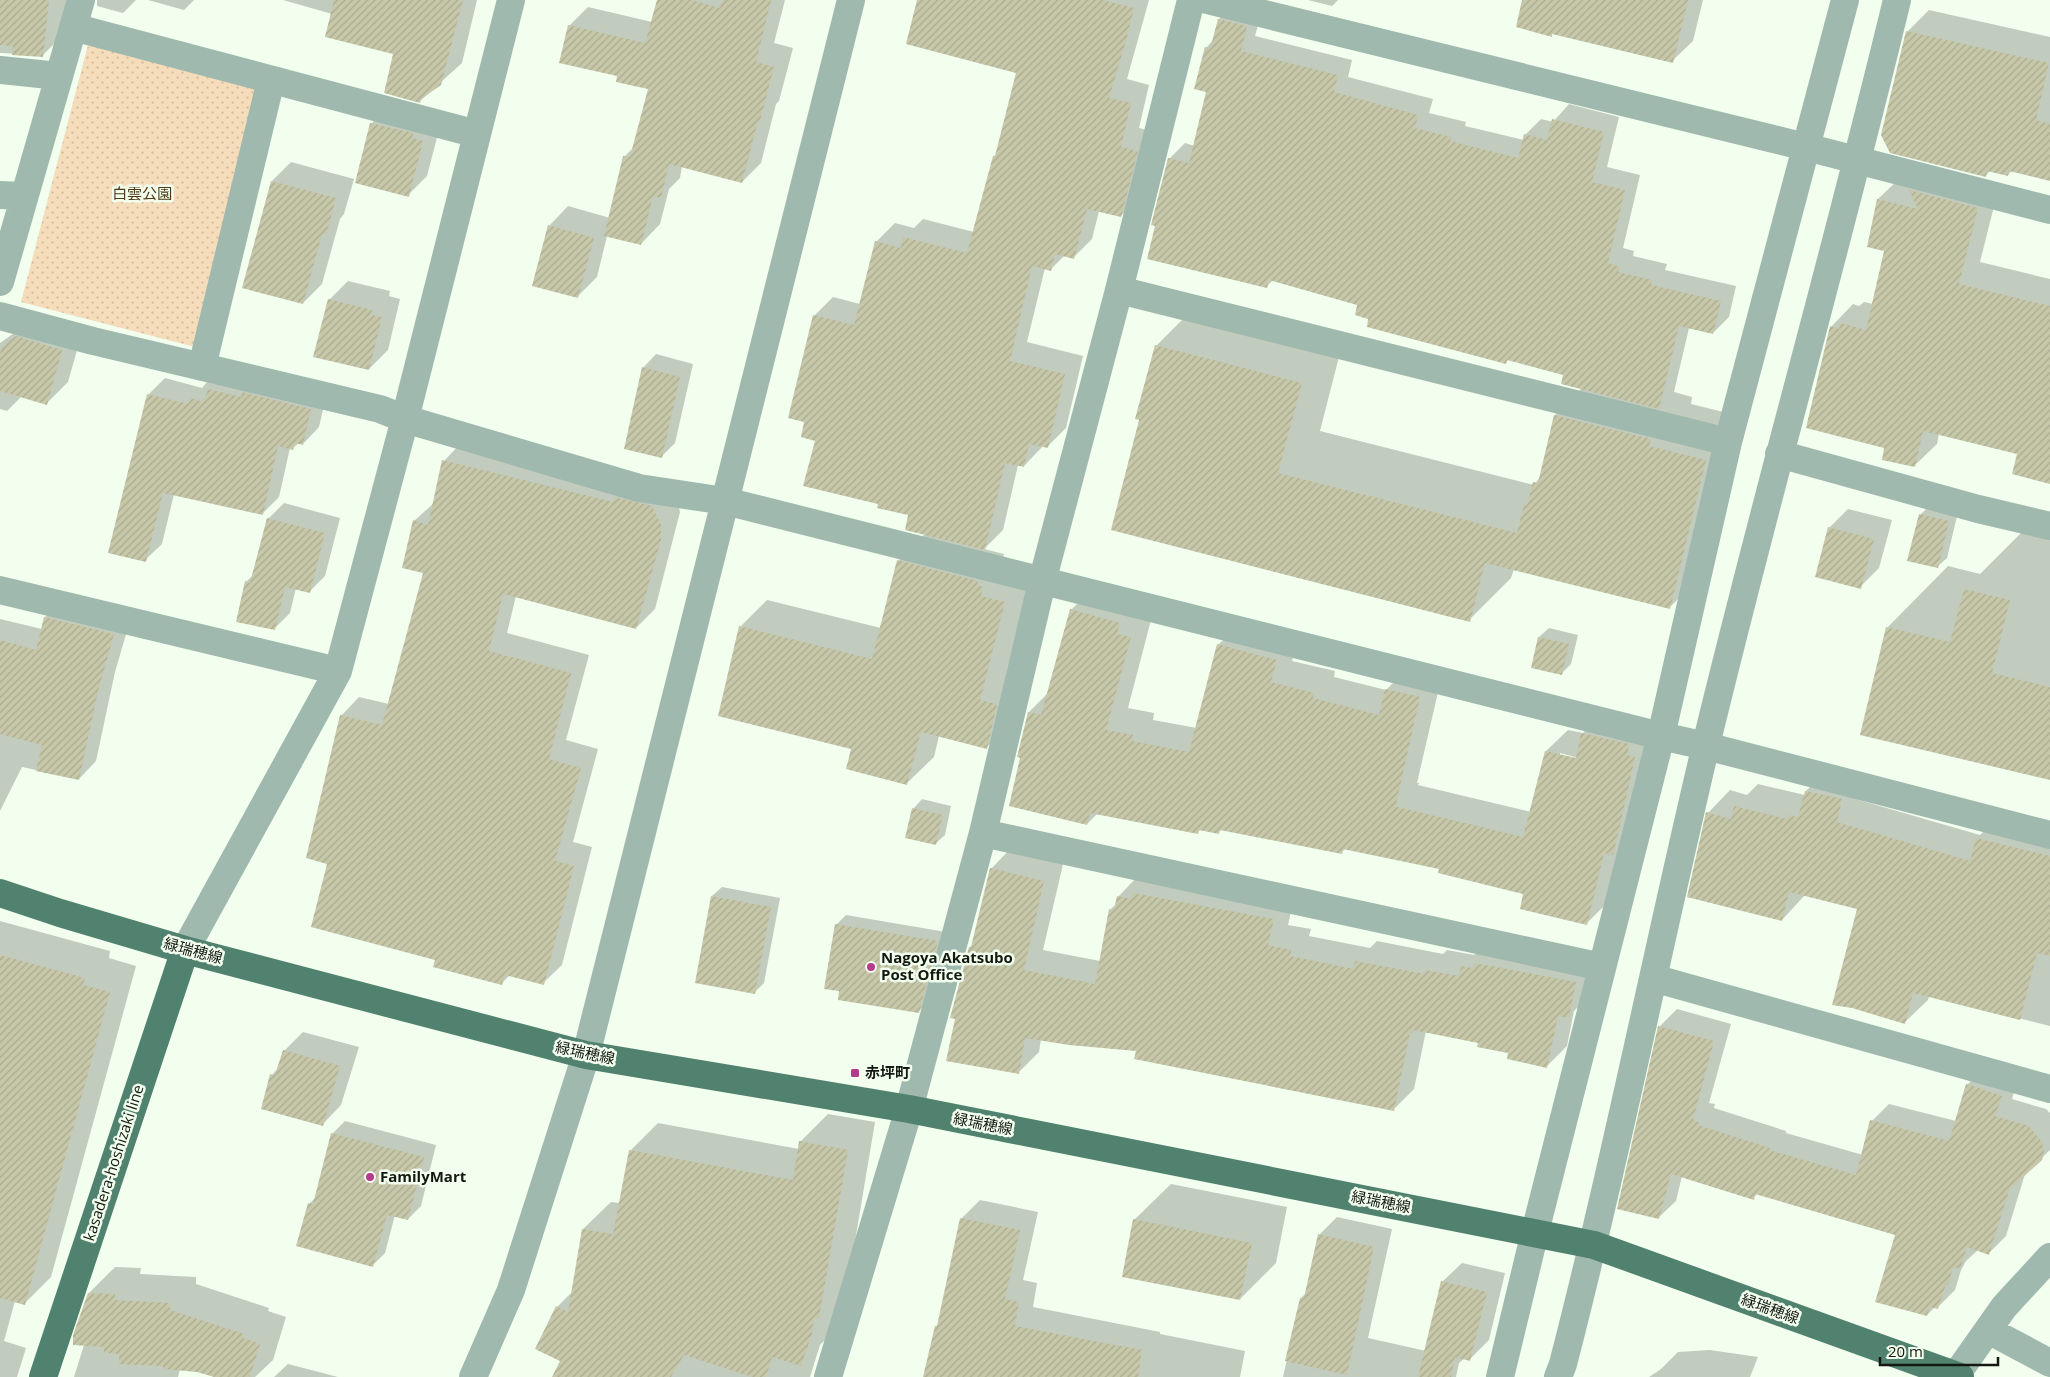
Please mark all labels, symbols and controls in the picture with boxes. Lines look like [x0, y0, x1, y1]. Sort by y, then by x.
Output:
park label: 白雲公園 [112, 183, 172, 203]
street label: 緑瑞穂線 [162, 933, 225, 967]
place label: Nagoya Akatsubo Post Office [881, 947, 1013, 984]
marker: Nagoya Akatsubo Post Office [865, 961, 877, 973]
street label: 緑瑞穂線 [554, 1036, 617, 1068]
place label: 赤坪町 [865, 1062, 910, 1082]
marker: 赤坪町 [849, 1067, 861, 1079]
street label: kasadera-hoshizaki line [78, 1082, 148, 1243]
street label: 緑瑞穂線 [952, 1107, 1015, 1139]
place label: FamilyMart [380, 1166, 467, 1186]
marker: FamilyMart [364, 1171, 376, 1183]
street label: 緑瑞穂線 [1350, 1185, 1413, 1217]
street label: 緑瑞穂線 [1739, 1288, 1802, 1328]
scale bar [1880, 1334, 1998, 1366]
text: 20 m [1888, 1341, 1923, 1361]

